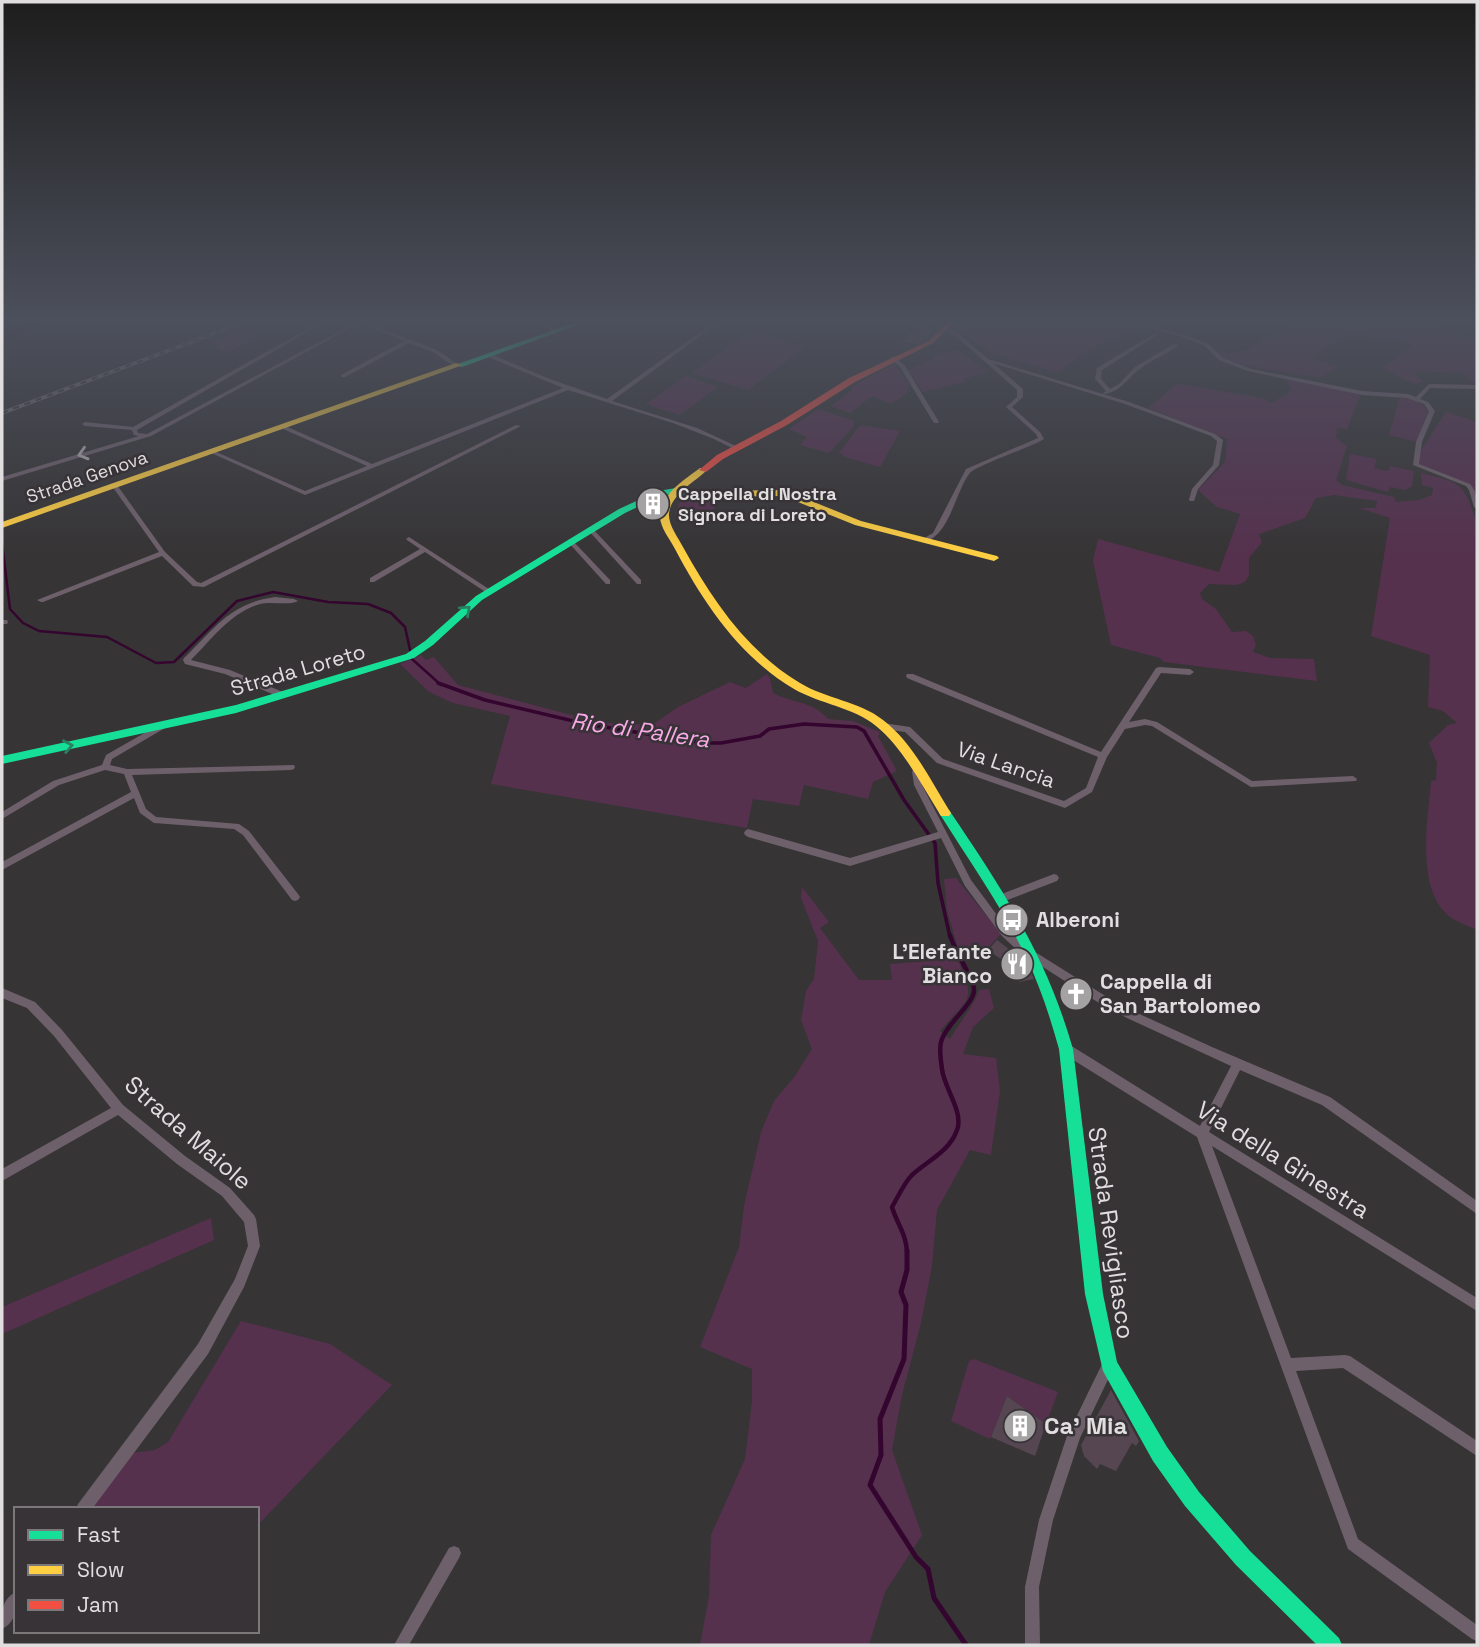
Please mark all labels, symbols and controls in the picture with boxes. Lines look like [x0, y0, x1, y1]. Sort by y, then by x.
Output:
street label: Strada Genova [23, 445, 150, 508]
one-way arrow [77, 446, 89, 461]
place label: Cappella di Nostra Signora di Loreto [678, 482, 837, 526]
building icon: Cappella di Nostra Signora di Loreto [634, 485, 672, 523]
one-way arrow [458, 606, 471, 618]
street label: Strada Loreto [227, 637, 368, 702]
water label: Rio di Pallera [569, 705, 712, 755]
street label: Via Lancia [954, 735, 1059, 794]
one-way arrow [62, 739, 74, 754]
bus stop icon: Alberoni [993, 901, 1031, 939]
place label: Alberoni [1036, 906, 1120, 933]
place label: L'Elefante Bianco [893, 938, 992, 989]
restaurant icon: L'Elefante Bianco [998, 945, 1036, 983]
place label: Cappella di San Bartolomeo [1100, 968, 1261, 1019]
church icon: Cappella di San Bartolomeo [1057, 975, 1095, 1013]
street label: Strada Maiole [118, 1069, 258, 1196]
street label: Via della Ginestra [1191, 1094, 1376, 1225]
street label: Strada Revigliasco [1081, 1125, 1142, 1341]
building icon: Ca' Mia [1001, 1407, 1039, 1445]
place label: Ca' Mia [1044, 1410, 1127, 1441]
legend [14, 1507, 259, 1633]
text: Fast [77, 1521, 121, 1548]
text: Slow [77, 1556, 125, 1583]
text: Jam [77, 1591, 119, 1618]

